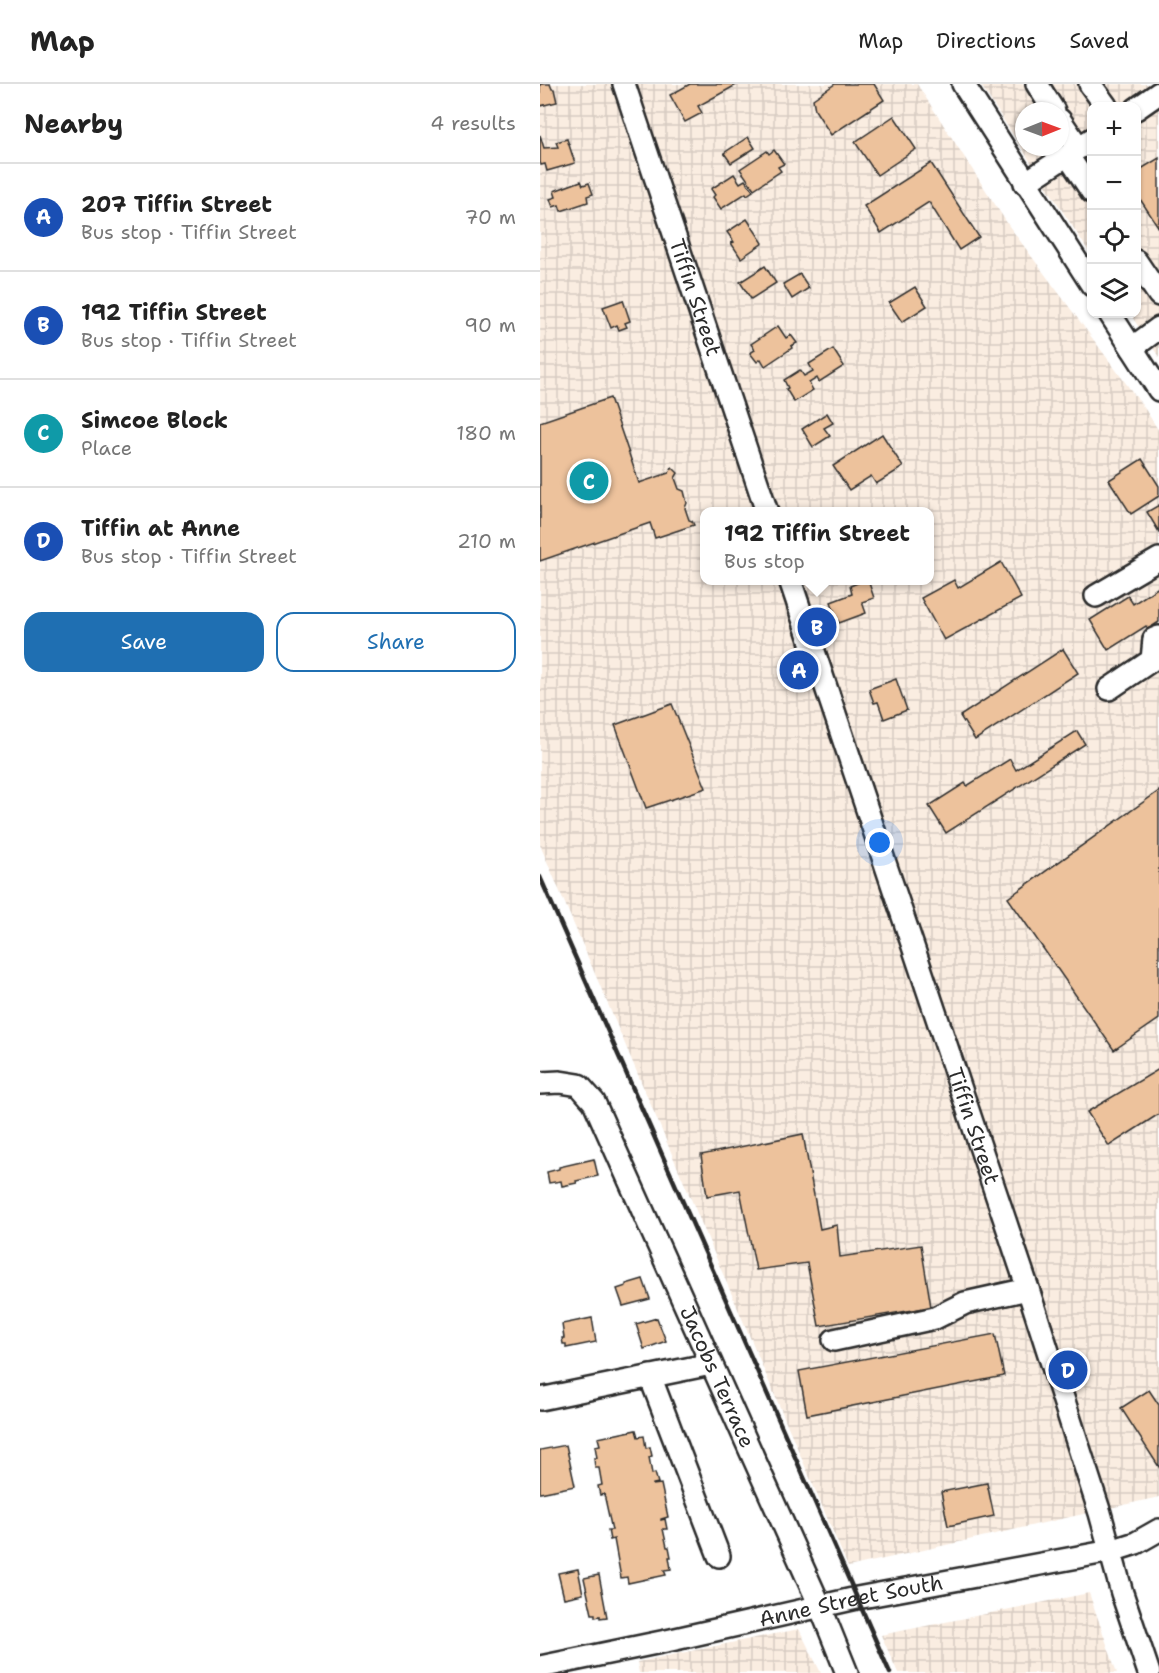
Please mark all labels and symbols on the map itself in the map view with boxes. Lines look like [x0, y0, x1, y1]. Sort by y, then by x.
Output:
north arrow [1015, 102, 1069, 156]
street label: Tiffin Street [663, 235, 728, 360]
pin: C [569, 458, 608, 504]
pin: B [798, 604, 836, 650]
pin: A [780, 648, 818, 692]
your location [865, 828, 894, 857]
street label: Tiffin Street [941, 1064, 1006, 1188]
street label: Jacobs Terrace [673, 1301, 761, 1452]
pin: D [1048, 1348, 1088, 1392]
street label: Anne Street South [756, 1568, 945, 1634]

